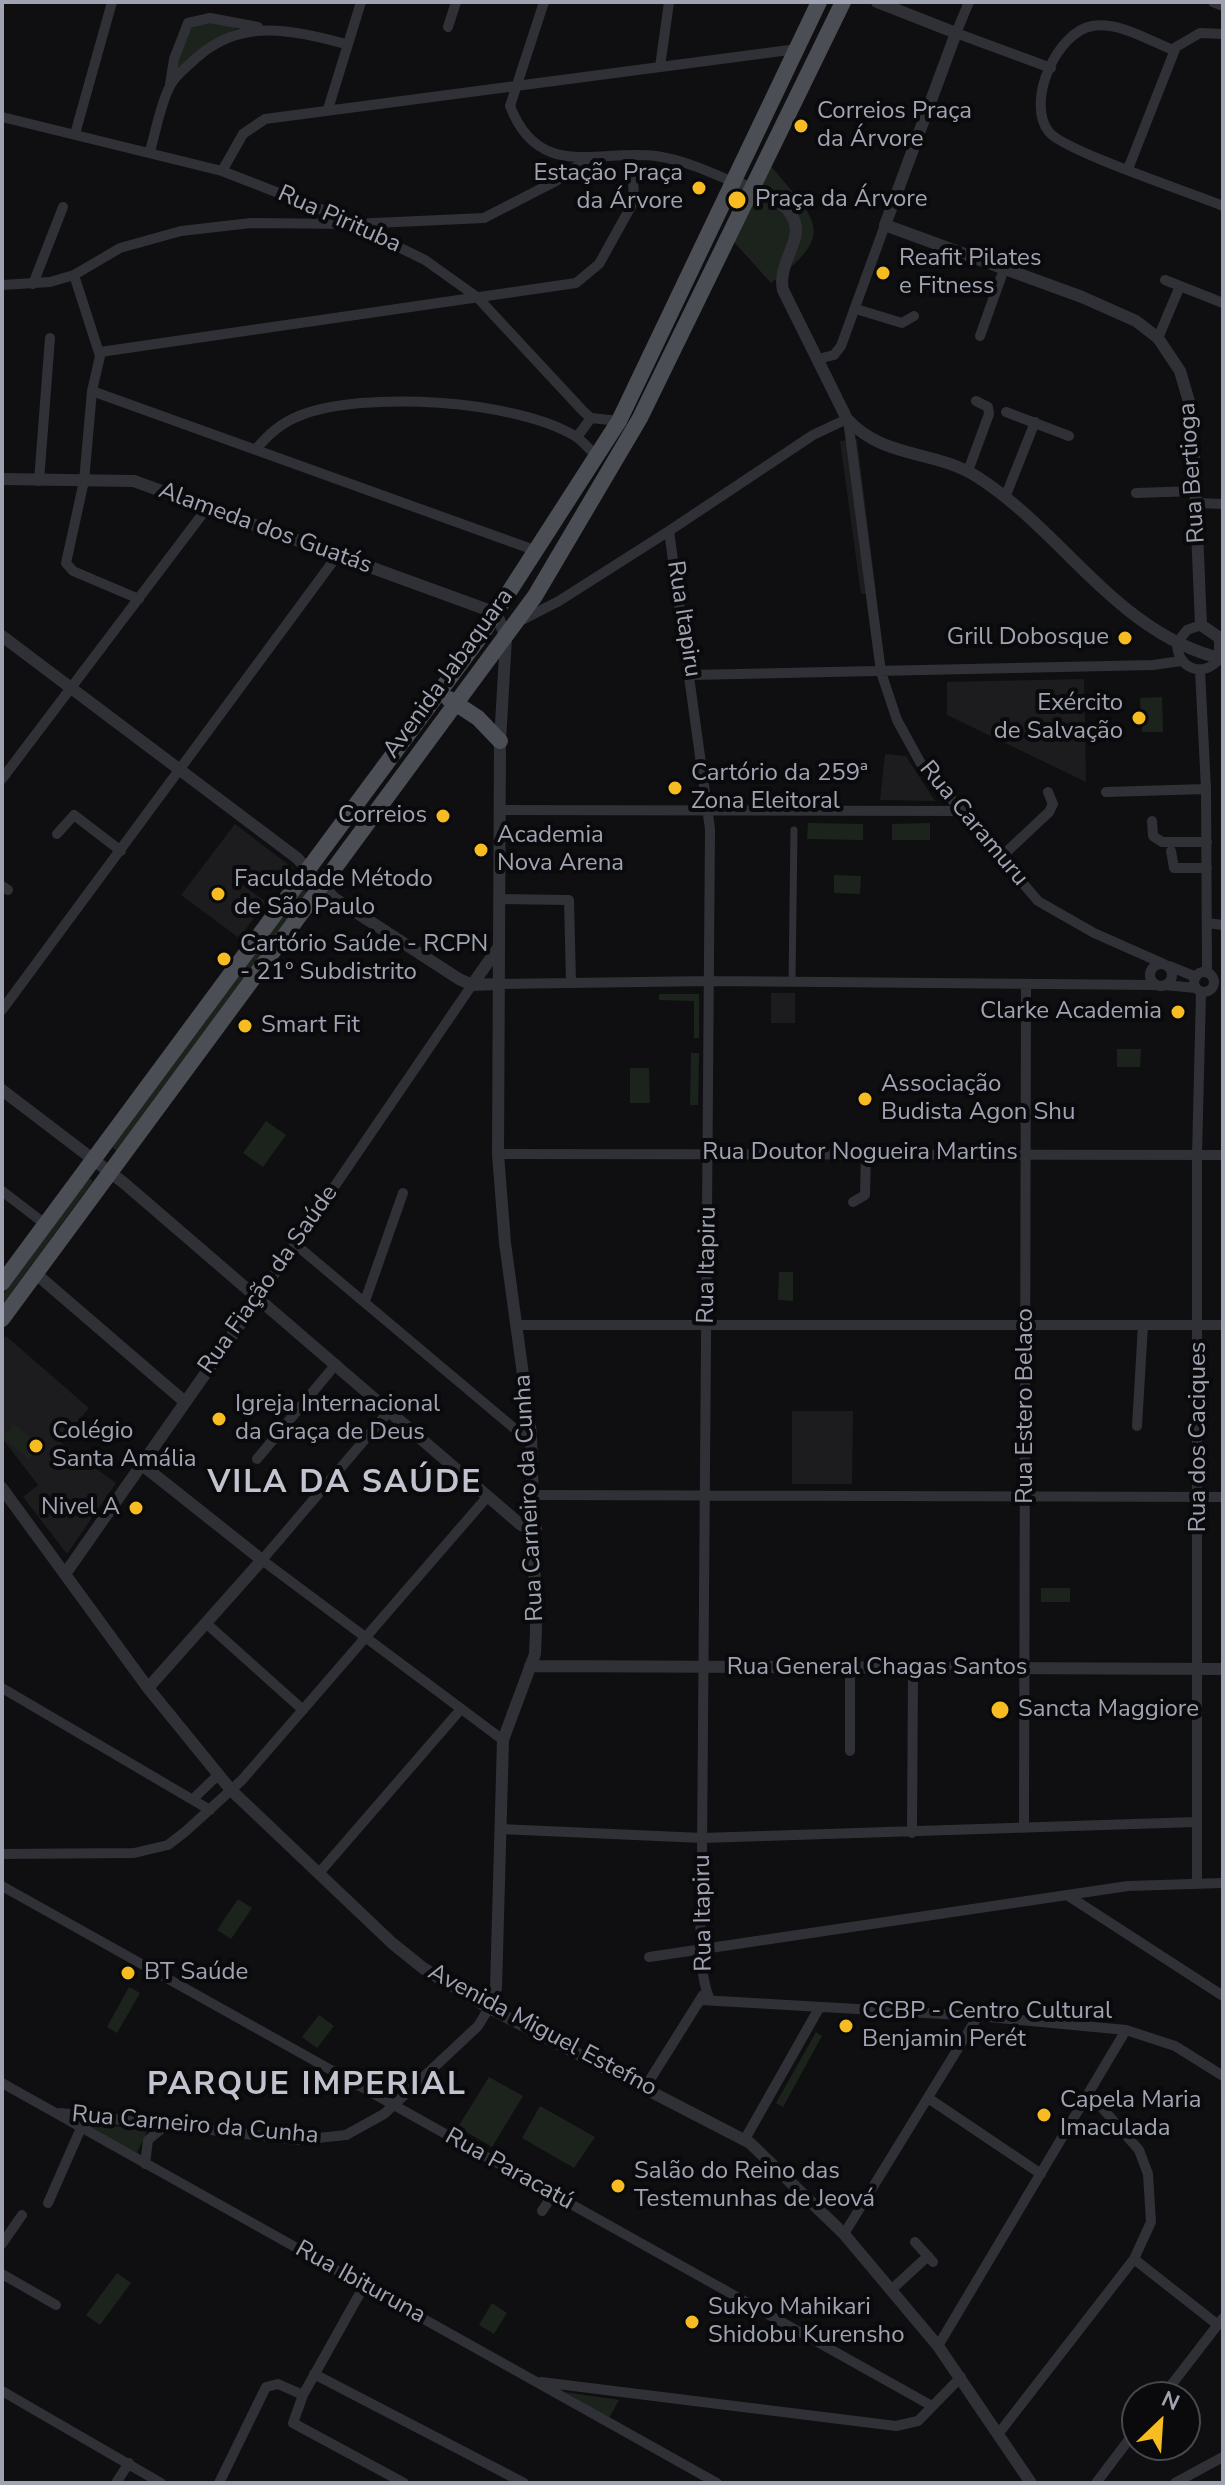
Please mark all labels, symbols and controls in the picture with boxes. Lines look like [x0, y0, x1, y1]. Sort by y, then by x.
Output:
place label: Correios Praça da Árvore [817, 98, 972, 154]
marker: Correios Praça da Árvore [792, 117, 810, 135]
place label: Estação Praça da Árvore [534, 160, 683, 216]
marker: Estação Praça da Árvore [690, 179, 708, 197]
street label: Rua Pirituba [273, 180, 405, 260]
place label: Praça da Árvore [755, 186, 927, 214]
marker: Praça da Árvore [726, 189, 748, 211]
place label: Reafit Pilates e Fitness [899, 245, 1041, 301]
marker: Reafit Pilates e Fitness [874, 264, 892, 282]
street label: Rua Bertioga [1174, 402, 1212, 544]
street label: Alameda dos Guatás [154, 477, 376, 581]
street label: Rua Itapiru [660, 559, 706, 679]
street label: Avenida Jabaquara [378, 584, 520, 764]
place label: Grill Dobosque [947, 624, 1109, 652]
marker: Grill Dobosque [1116, 629, 1134, 647]
place label: Exército de Salvação [994, 690, 1123, 746]
marker: Exército de Salvação [1130, 709, 1148, 727]
street label: Rua Caramuru [912, 756, 1034, 892]
place label: Cartório da 259ª Zona Eleitoral [691, 760, 868, 816]
marker: Cartório da 259ª Zona Eleitoral [666, 779, 684, 797]
place label: Correios [338, 802, 427, 830]
marker: Correios [434, 807, 452, 825]
place label: Academia Nova Arena [497, 822, 624, 878]
marker: Academia Nova Arena [472, 841, 490, 859]
place label: Faculdade Método de São Paulo [234, 866, 433, 922]
marker: Faculdade Método de São Paulo [209, 885, 227, 903]
place label: Cartório Saúde - RCPN - 21º Subdistrito [240, 931, 488, 987]
marker: Cartório Saúde - RCPN - 21º Subdistrito [215, 950, 233, 968]
place label: Clarke Academia [980, 998, 1162, 1026]
marker: Clarke Academia [1169, 1003, 1187, 1021]
place label: Smart Fit [261, 1012, 360, 1040]
marker: Smart Fit [236, 1017, 254, 1035]
place label: Associação Budista Agon Shu [881, 1071, 1075, 1127]
marker: Associação Budista Agon Shu [856, 1090, 874, 1108]
street label: Rua Doutor Nogueira Martins [702, 1139, 1018, 1167]
street label: Rua Fiação da Saúde [193, 1180, 345, 1380]
street label: Rua Itapiru [693, 1206, 723, 1324]
street label: Rua Estero Belaco [1012, 1308, 1040, 1504]
street label: Rua dos Caciques [1185, 1342, 1213, 1532]
street label: Rua Carneiro da Cunha [509, 1374, 551, 1622]
place label: Igreja Internacional da Graça de Deus [235, 1391, 440, 1447]
marker: Igreja Internacional da Graça de Deus [210, 1410, 228, 1428]
place label: Colégio Santa Amália [52, 1418, 197, 1474]
marker: Colégio Santa Amália [27, 1437, 45, 1455]
district label: VILA DA SAÚDE [208, 1465, 482, 1503]
place label: Nivel A [41, 1494, 120, 1522]
marker: Nivel A [127, 1499, 145, 1517]
street label: Rua General Chagas Santos [727, 1654, 1027, 1682]
place label: Sancta Maggiore [1018, 1696, 1199, 1724]
marker: Sancta Maggiore [989, 1699, 1011, 1721]
street label: Rua Itapiru [689, 1854, 719, 1972]
street label: Avenida Miguel Estefno [423, 1958, 661, 2104]
place label: BT Saúde [144, 1959, 248, 1987]
marker: BT Saúde [119, 1964, 137, 1982]
place label: CCBP - Centro Cultural Benjamin Perét [862, 1998, 1112, 2054]
marker: CCBP - Centro Cultural Benjamin Perét [837, 2017, 855, 2035]
district label: PARQUE IMPERIAL [147, 2067, 467, 2105]
place label: Capela Maria Imaculada [1060, 2087, 1201, 2143]
street label: Rua Carneiro da Cunha [70, 2101, 320, 2151]
marker: Capela Maria Imaculada [1035, 2106, 1053, 2124]
street label: Rua Paracatú [440, 2123, 578, 2217]
place label: Salão do Reino das Testemunhas de Jeová [634, 2158, 875, 2214]
marker: Salão do Reino das Testemunhas de Jeová [609, 2177, 627, 2195]
street label: Rua Ibituruna [290, 2235, 430, 2331]
place label: Sukyo Mahikari Shidobu Kurensho [708, 2294, 905, 2350]
marker: Sukyo Mahikari Shidobu Kurensho [683, 2313, 701, 2331]
north arrow [1121, 2381, 1201, 2461]
text: N [1156, 2384, 1184, 2418]

